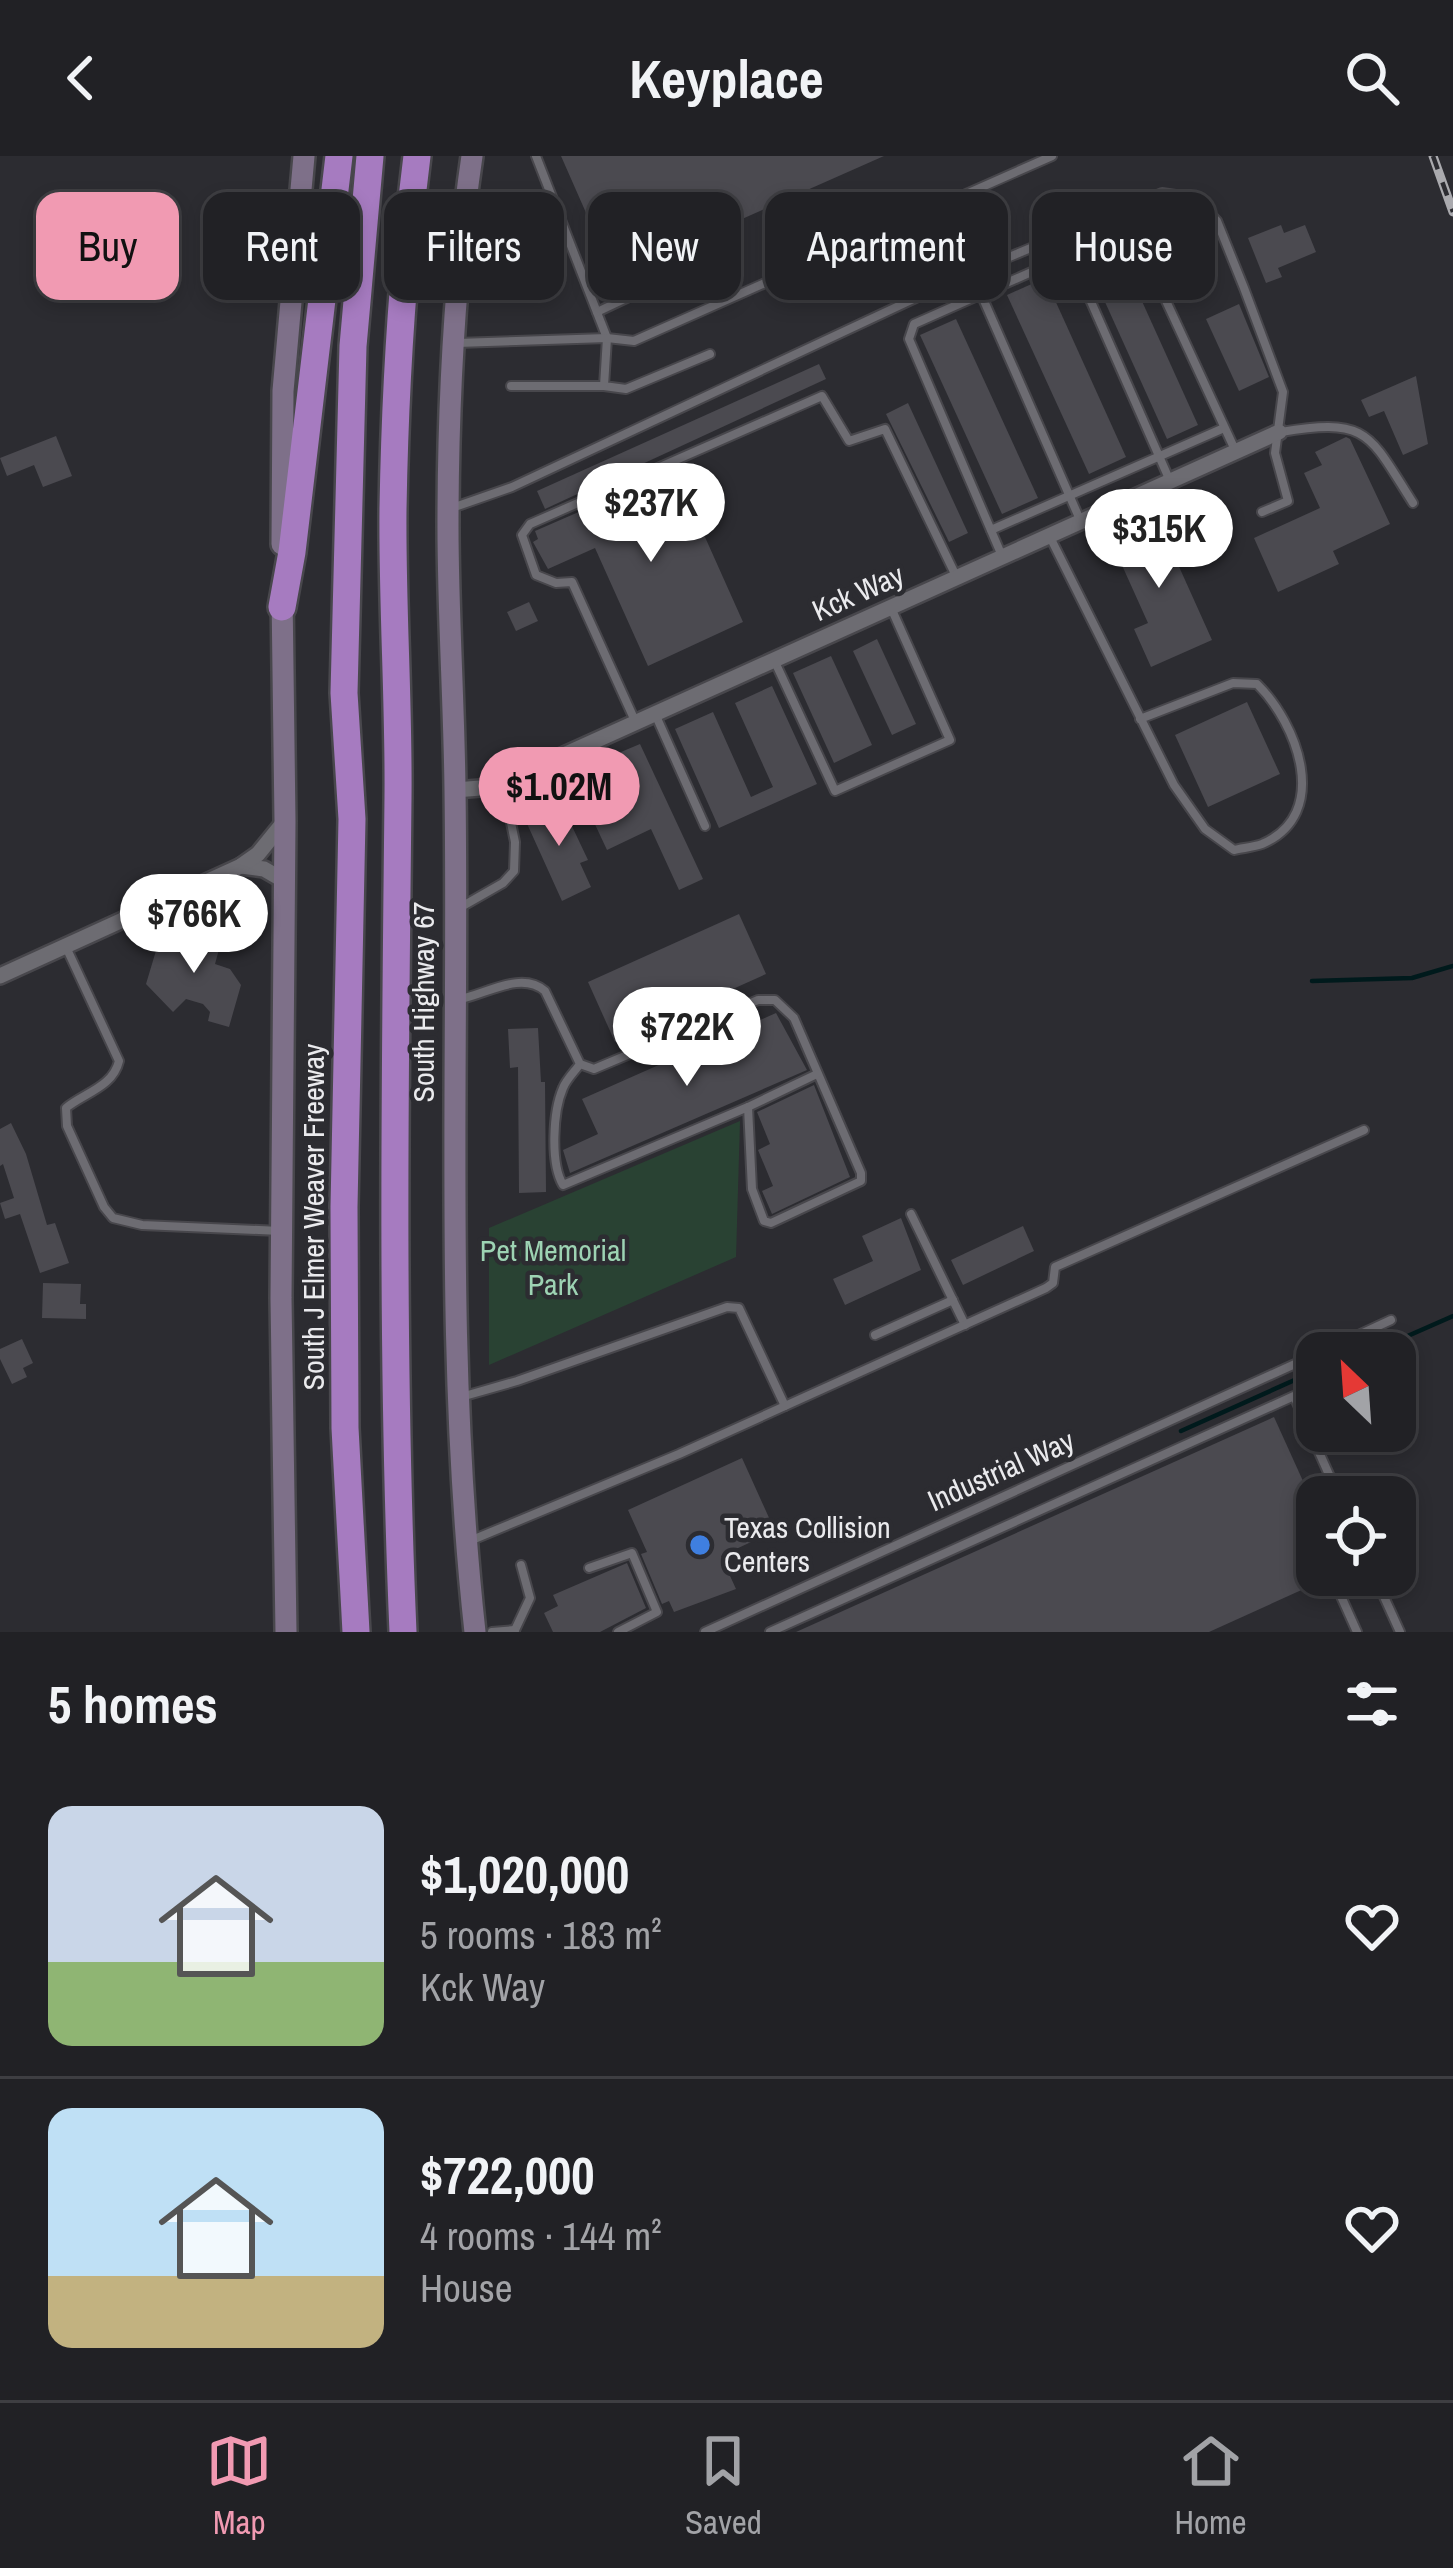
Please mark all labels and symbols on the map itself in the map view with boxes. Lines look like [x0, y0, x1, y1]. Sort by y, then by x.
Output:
pin: $237K [567, 463, 735, 565]
pin: $315K [1075, 489, 1243, 591]
street label: Kck Way [806, 554, 910, 630]
pin: $1.02M [461, 747, 657, 849]
pin: $766K [110, 874, 278, 976]
street label: South Highway 67 [403, 901, 443, 1103]
pin: $722K [603, 987, 771, 1089]
street label: South J Elmer Weaver Freeway [293, 1043, 333, 1390]
park label: Pet Memorial Park [480, 1230, 626, 1304]
north arrow [1296, 1332, 1416, 1452]
street label: Industrial Way [921, 1420, 1081, 1520]
place label: Texas Collision Centers [724, 1507, 891, 1581]
marker: Texas Collision Centers [687, 1532, 713, 1558]

